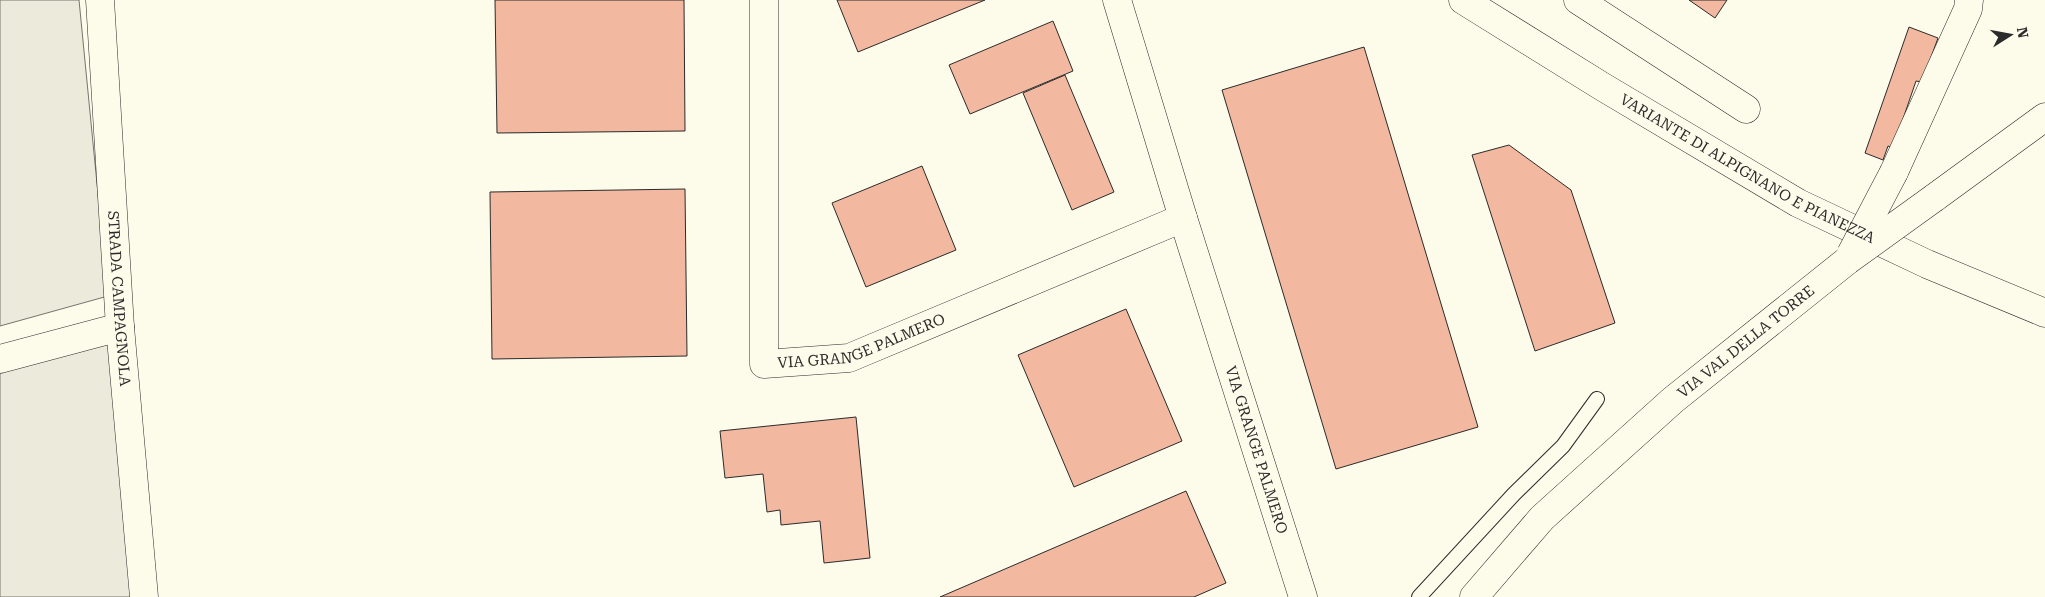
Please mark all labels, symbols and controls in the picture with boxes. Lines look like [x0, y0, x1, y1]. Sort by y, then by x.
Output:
north arrow [1985, 10, 2035, 60]
text: N [2014, 26, 2032, 40]
street label: VARIANTE DI ALPIGNANO E PIANEZZA [1617, 90, 1878, 247]
street label: STRADA CAMPAGNOLA [104, 210, 134, 387]
street label: VIA VAL DELLA TORRE [1674, 281, 1818, 402]
street label: VIA GRANGE PALMERO [777, 310, 948, 372]
street label: VIA GRANGE PALMERO [1221, 364, 1291, 536]

